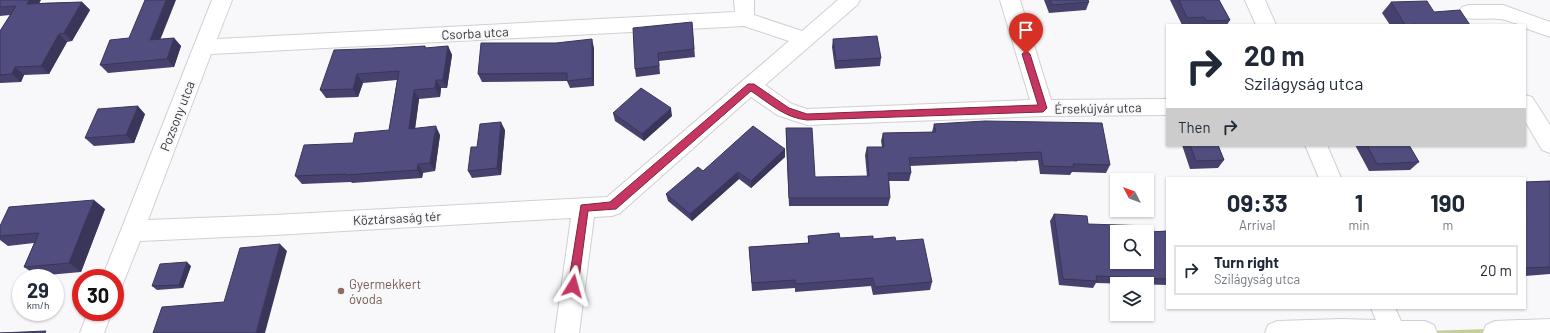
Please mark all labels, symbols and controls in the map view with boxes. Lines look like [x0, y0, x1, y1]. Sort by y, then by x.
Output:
pin [1009, 13, 1043, 54]
icon: arrive [1015, 19, 1037, 41]
street label: Csorba utca [441, 23, 509, 43]
text: 20 m [1244, 38, 1305, 72]
icon: right [1178, 40, 1230, 92]
text: Szilágyság utca [1244, 72, 1363, 94]
street label: Pozsony utca [156, 79, 198, 153]
street label: Érsekújvár utca [1054, 99, 1142, 117]
icon: right [1219, 116, 1241, 138]
text: Then [1178, 118, 1211, 136]
north arrow [1110, 173, 1154, 217]
map controls [1110, 173, 1154, 321]
text: 09:33 [1227, 188, 1288, 217]
text: 1 [1355, 188, 1363, 217]
text: 190 [1430, 188, 1465, 217]
street label: Köztársaság tér [353, 208, 442, 228]
text: Arrival [1239, 217, 1275, 233]
text: min [1349, 217, 1370, 233]
text: m [1442, 217, 1453, 233]
button: search [1110, 225, 1154, 269]
text: Turn right [1214, 253, 1279, 271]
icon: right [1180, 259, 1202, 281]
text: 20 m [1480, 261, 1512, 279]
position arrow [552, 265, 594, 307]
speed limit sign: 30 [72, 269, 124, 321]
text: Szilágyság utca [1214, 271, 1300, 287]
place label: Gyermekkert óvoda [349, 276, 421, 307]
button: layers [1110, 277, 1154, 321]
text: 29 [27, 278, 49, 302]
marker: Gyermekkert óvoda [336, 286, 346, 296]
text: km/h [27, 299, 49, 311]

